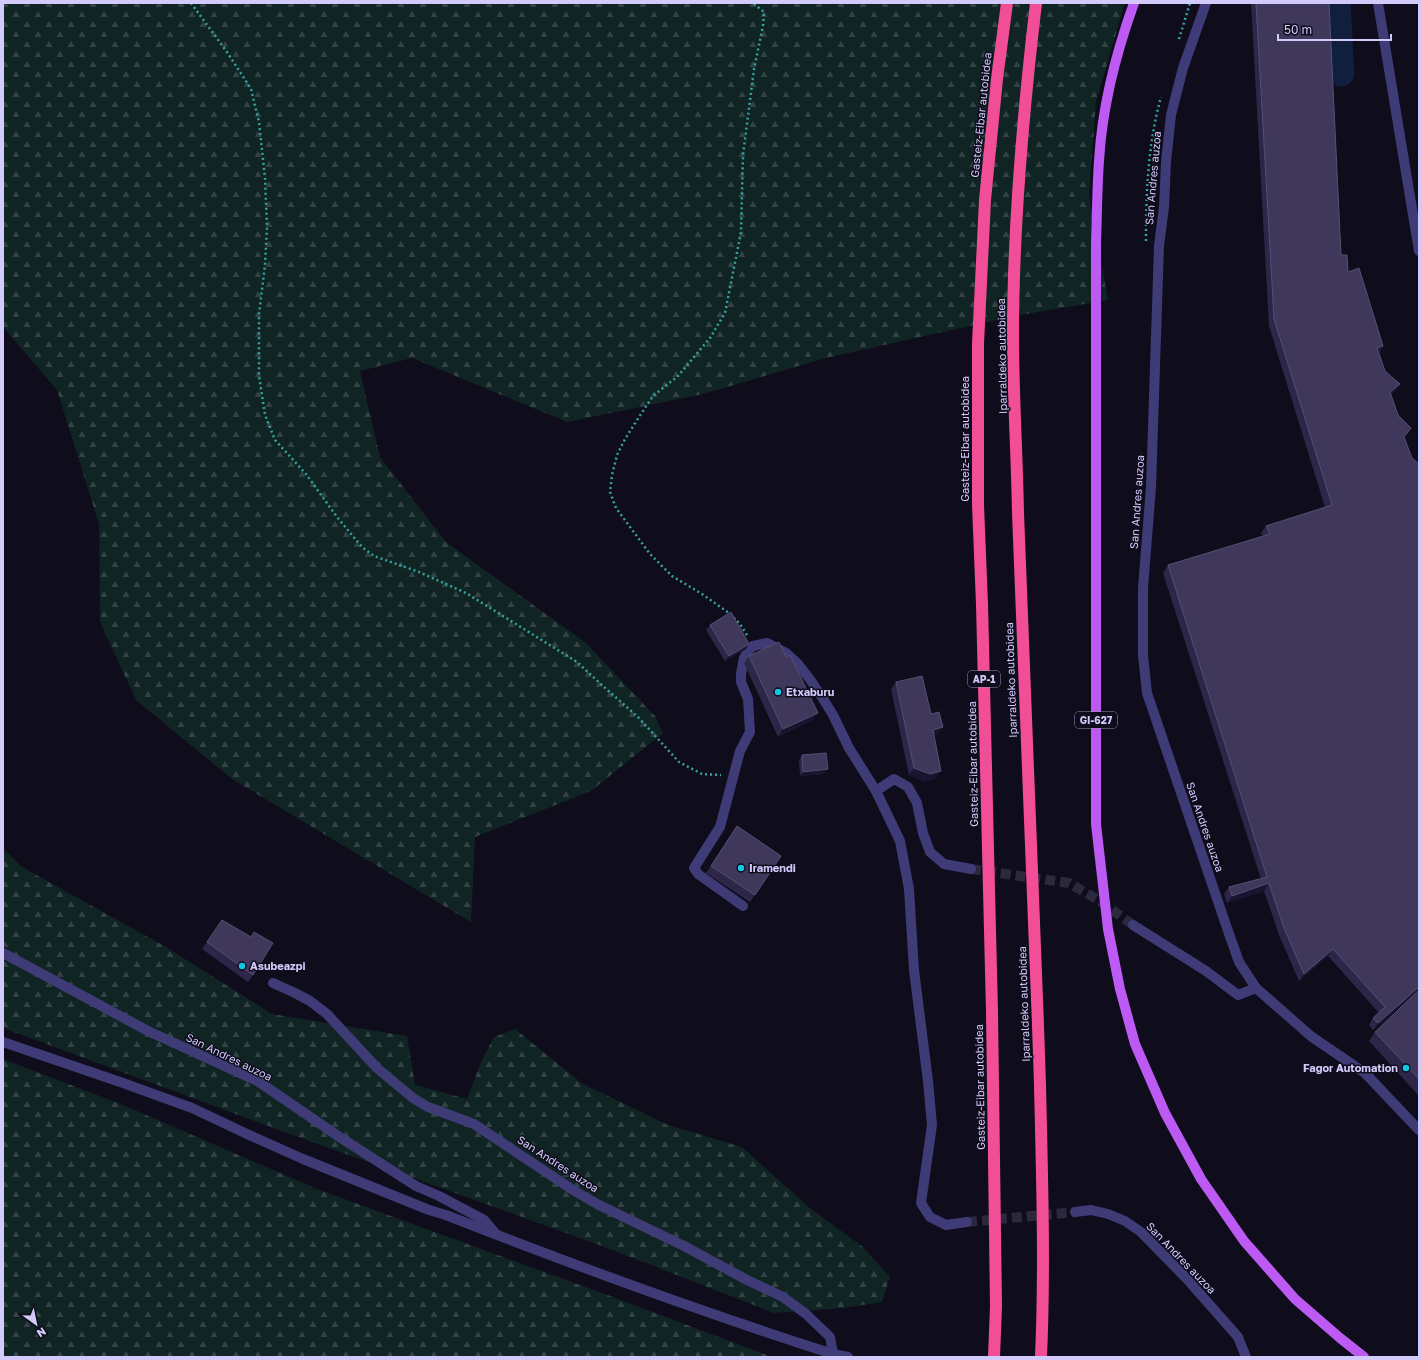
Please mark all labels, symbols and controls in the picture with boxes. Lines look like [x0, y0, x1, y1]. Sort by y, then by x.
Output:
scale bar [1278, 16, 1391, 42]
text: 50 m [1284, 22, 1312, 37]
street label: Gasteiz-Eibar autobidea [967, 52, 994, 178]
street label: San Andres auzoa [1142, 131, 1163, 225]
street label: Iparraldeko autobidea [994, 298, 1009, 414]
street label: Gasteiz-Eibar autobidea [958, 376, 971, 502]
street label: San Andres auzoa [1127, 455, 1146, 549]
street label: Iparraldeko autobidea [1002, 622, 1019, 738]
road number: AP-1 [968, 671, 1000, 687]
place label: Etxaburu [786, 685, 834, 698]
marker: Etxaburu [773, 687, 783, 697]
street label: Gasteiz-Eibar autobidea [965, 701, 980, 827]
road number: GI-627 [1075, 712, 1117, 728]
street label: San Andres auzoa [1184, 780, 1227, 873]
place label: Iramendi [749, 861, 796, 874]
marker: Iramendi [736, 863, 746, 873]
street label: Iparraldeko autobidea [1015, 946, 1032, 1062]
place label: Asubeazpi [250, 959, 305, 972]
marker: Asubeazpi [237, 961, 247, 971]
street label: Gasteiz-Eibar autobidea [972, 1024, 987, 1150]
street label: San Andres auzoa [184, 1030, 274, 1083]
place label: Fagor Automation [1303, 1061, 1398, 1074]
marker: Fagor Automation [1401, 1063, 1411, 1073]
street label: San Andres auzoa [515, 1133, 601, 1195]
street label: San Andres auzoa [1144, 1219, 1219, 1296]
north arrow [16, 1304, 56, 1344]
text: N [35, 1325, 49, 1341]

